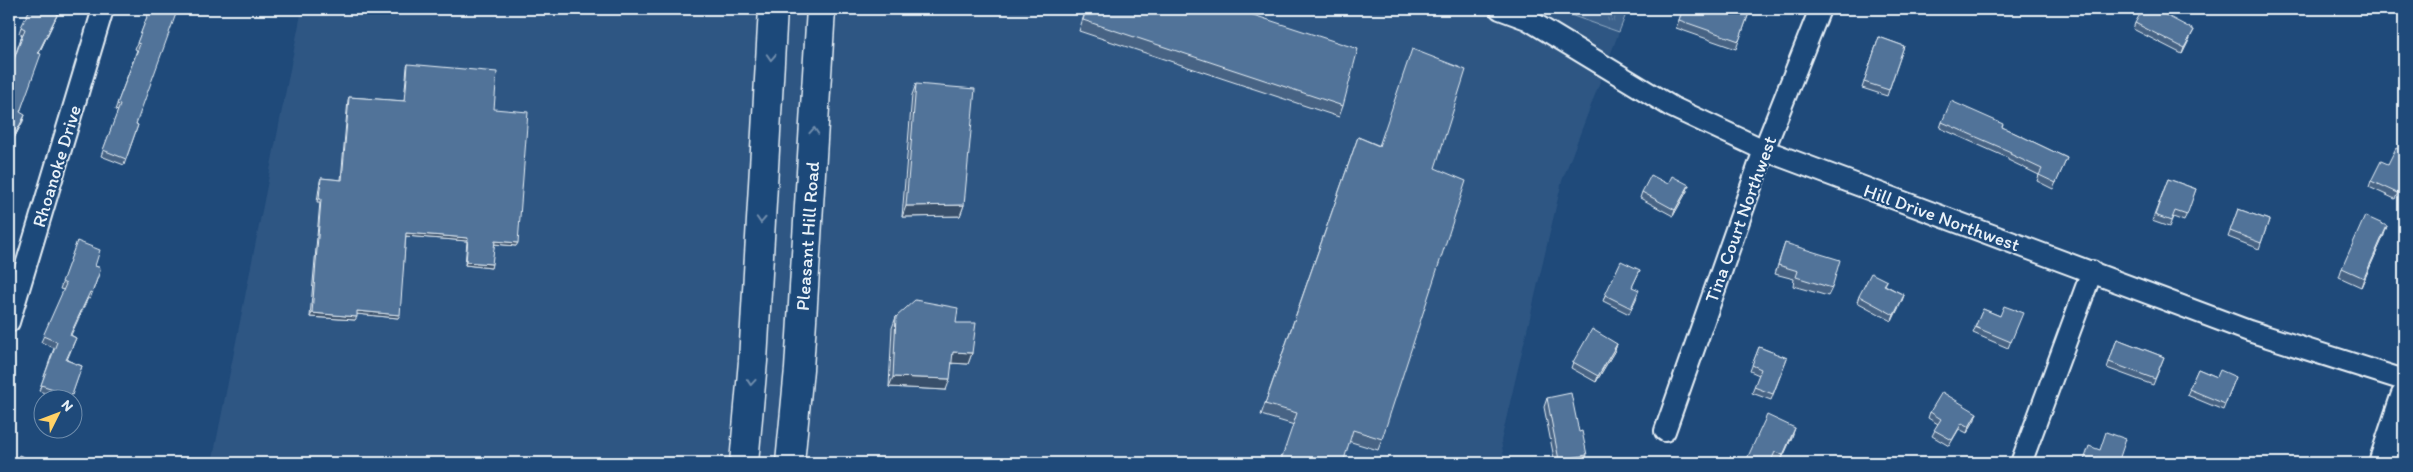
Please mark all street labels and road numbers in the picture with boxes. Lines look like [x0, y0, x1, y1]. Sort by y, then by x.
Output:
street label: Rhoanoke Drive [27, 102, 86, 230]
street label: Tina Court Northwest [1700, 133, 1781, 306]
street label: Pleasant Hill Road [791, 160, 824, 312]
street label: Hill Drive Northwest [1861, 179, 2023, 256]

